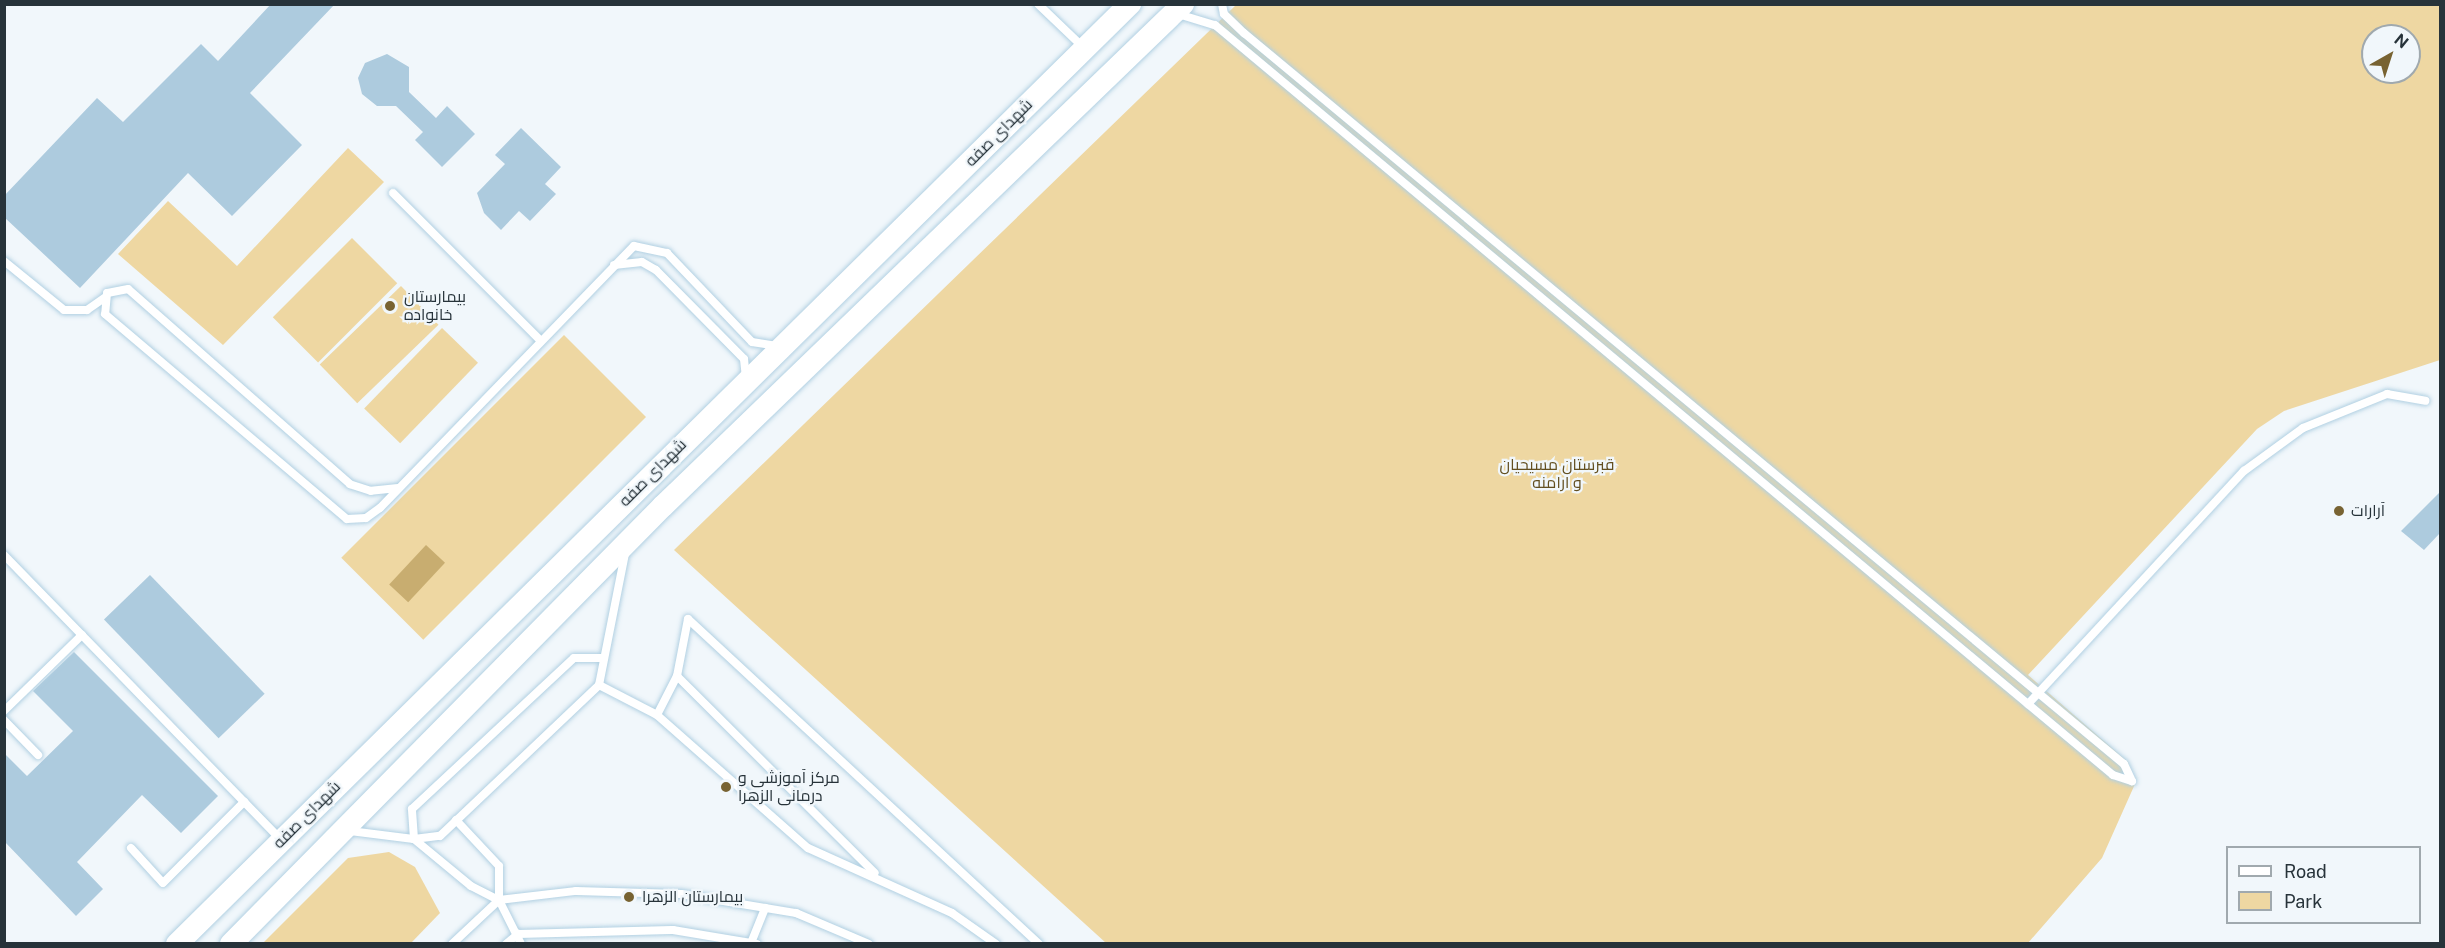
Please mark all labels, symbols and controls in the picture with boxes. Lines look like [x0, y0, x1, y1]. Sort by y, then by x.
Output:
north arrow [2361, 24, 2421, 84]
text: N [2391, 30, 2412, 52]
street label: شهدای صفه [961, 95, 1037, 171]
place label: بیمارستان خانواده [404, 287, 466, 325]
marker: بیمارستان خانواده [381, 297, 399, 315]
street label: شهدای صفه [615, 435, 691, 511]
park label: قبرستان مسیحیان و ارامنه [1500, 455, 1614, 493]
place label: آرارات [2351, 501, 2385, 521]
marker: آرارات [2332, 504, 2346, 518]
place label: مرکز آموزشی و درمانی الزهرا [738, 768, 840, 806]
street label: شهدای صفه [269, 777, 345, 853]
marker: مرکز آموزشی و درمانی الزهرا [719, 780, 733, 794]
legend [2226, 846, 2421, 924]
text: Road [2284, 861, 2327, 882]
place label: بیمارستان الزهرا [642, 887, 743, 907]
marker: بیمارستان الزهرا [620, 888, 638, 906]
text: Park [2284, 891, 2322, 912]

